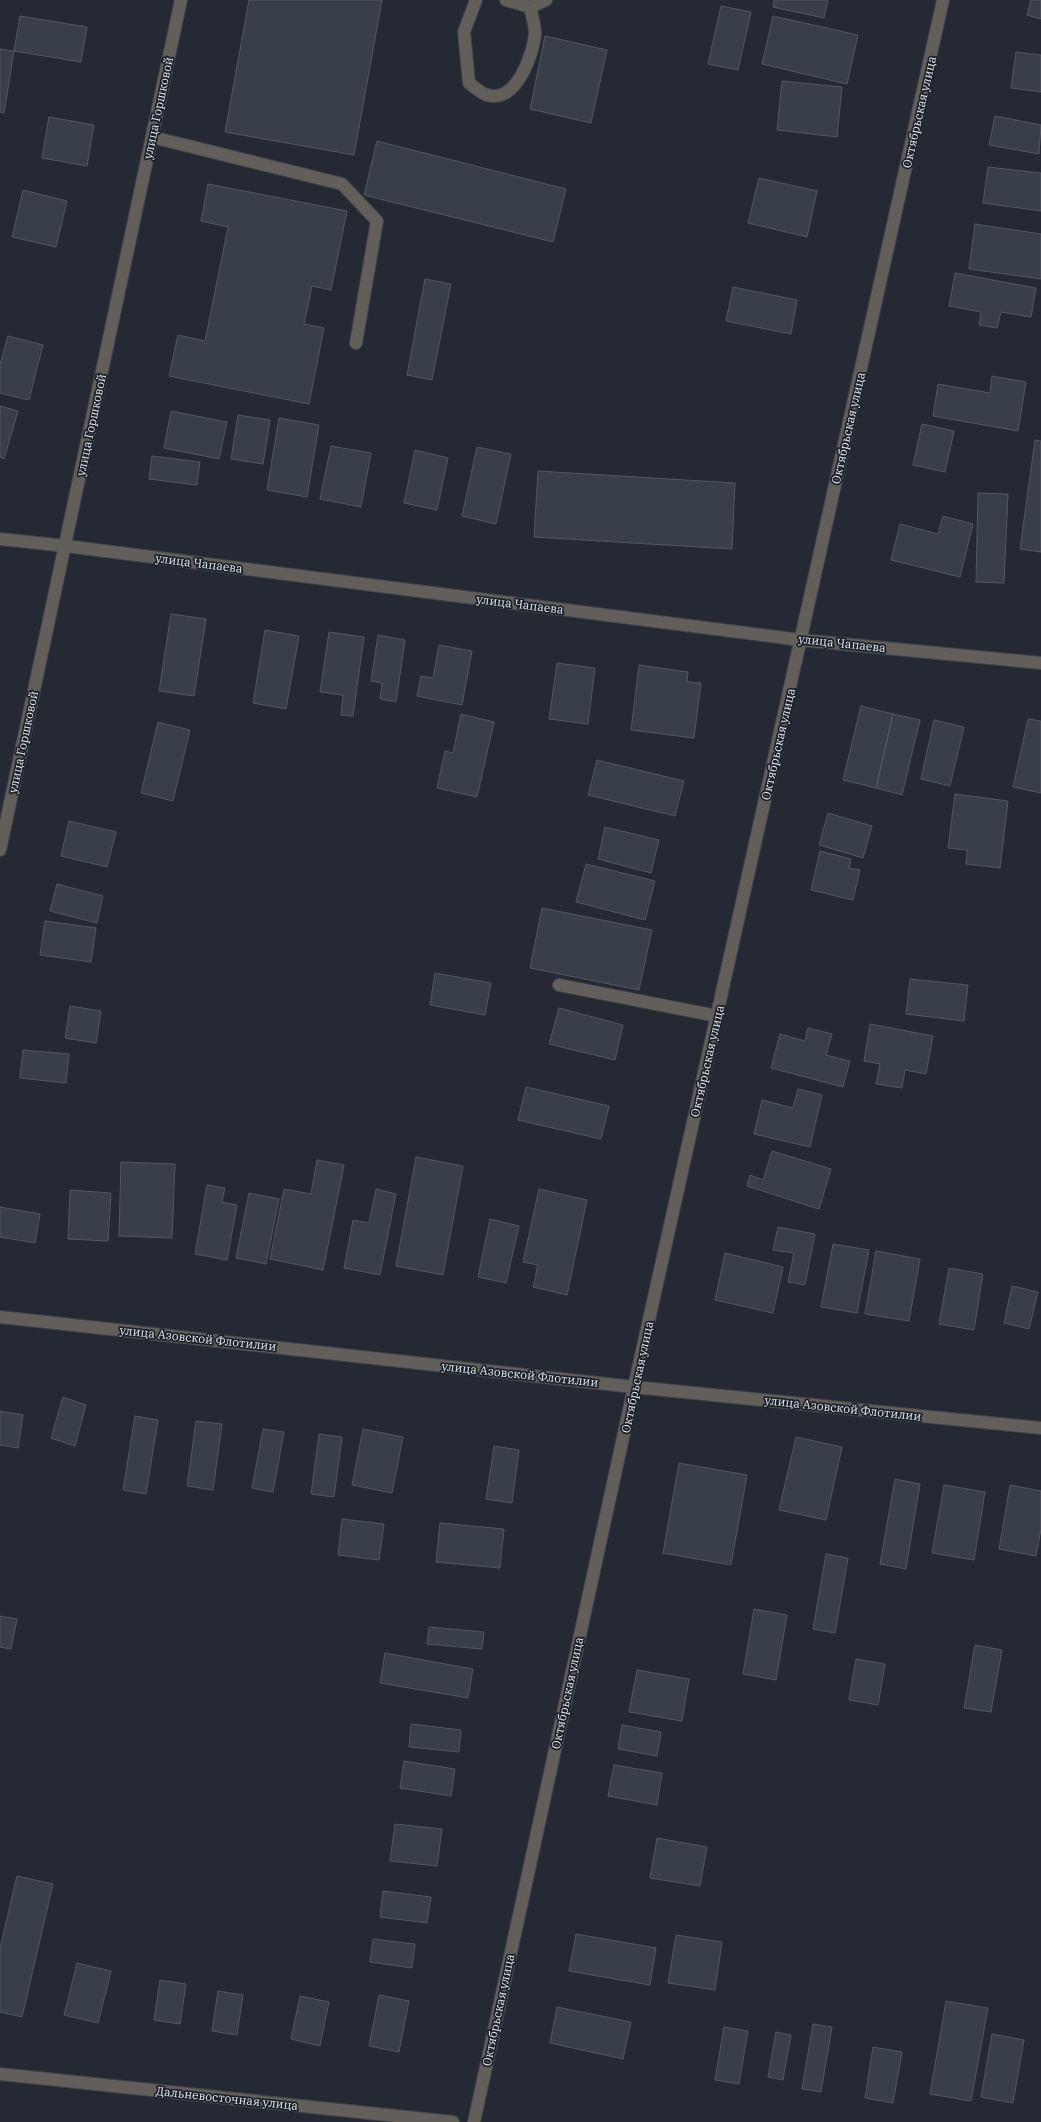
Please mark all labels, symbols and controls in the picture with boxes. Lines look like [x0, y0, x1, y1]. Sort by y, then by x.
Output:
street label: Октябрьская улица [899, 54, 939, 169]
street label: улица Горшковой [140, 55, 176, 160]
street label: Октябрьская улица [828, 370, 868, 485]
street label: улица Горшковой [73, 372, 109, 477]
street label: улица Чапаева [155, 550, 244, 576]
street label: улица Чапаева [476, 591, 565, 617]
street label: улица Чапаева [798, 631, 887, 655]
street label: Октябрьская улица [758, 686, 798, 801]
street label: улица Горшковой [5, 689, 41, 794]
street label: Октябрьская улица [687, 1003, 727, 1118]
street label: Октябрьская улица [618, 1319, 656, 1434]
street label: улица Азовской Флотилии [119, 1322, 277, 1354]
street label: улица Азовской Флотилии [441, 1358, 599, 1390]
street label: улица Азовской Флотилии [764, 1392, 922, 1424]
street label: Октябрьская улица [548, 1635, 586, 1750]
street label: Октябрьская улица [479, 1952, 517, 2067]
street label: Дальневосточная улица [155, 2083, 299, 2113]

